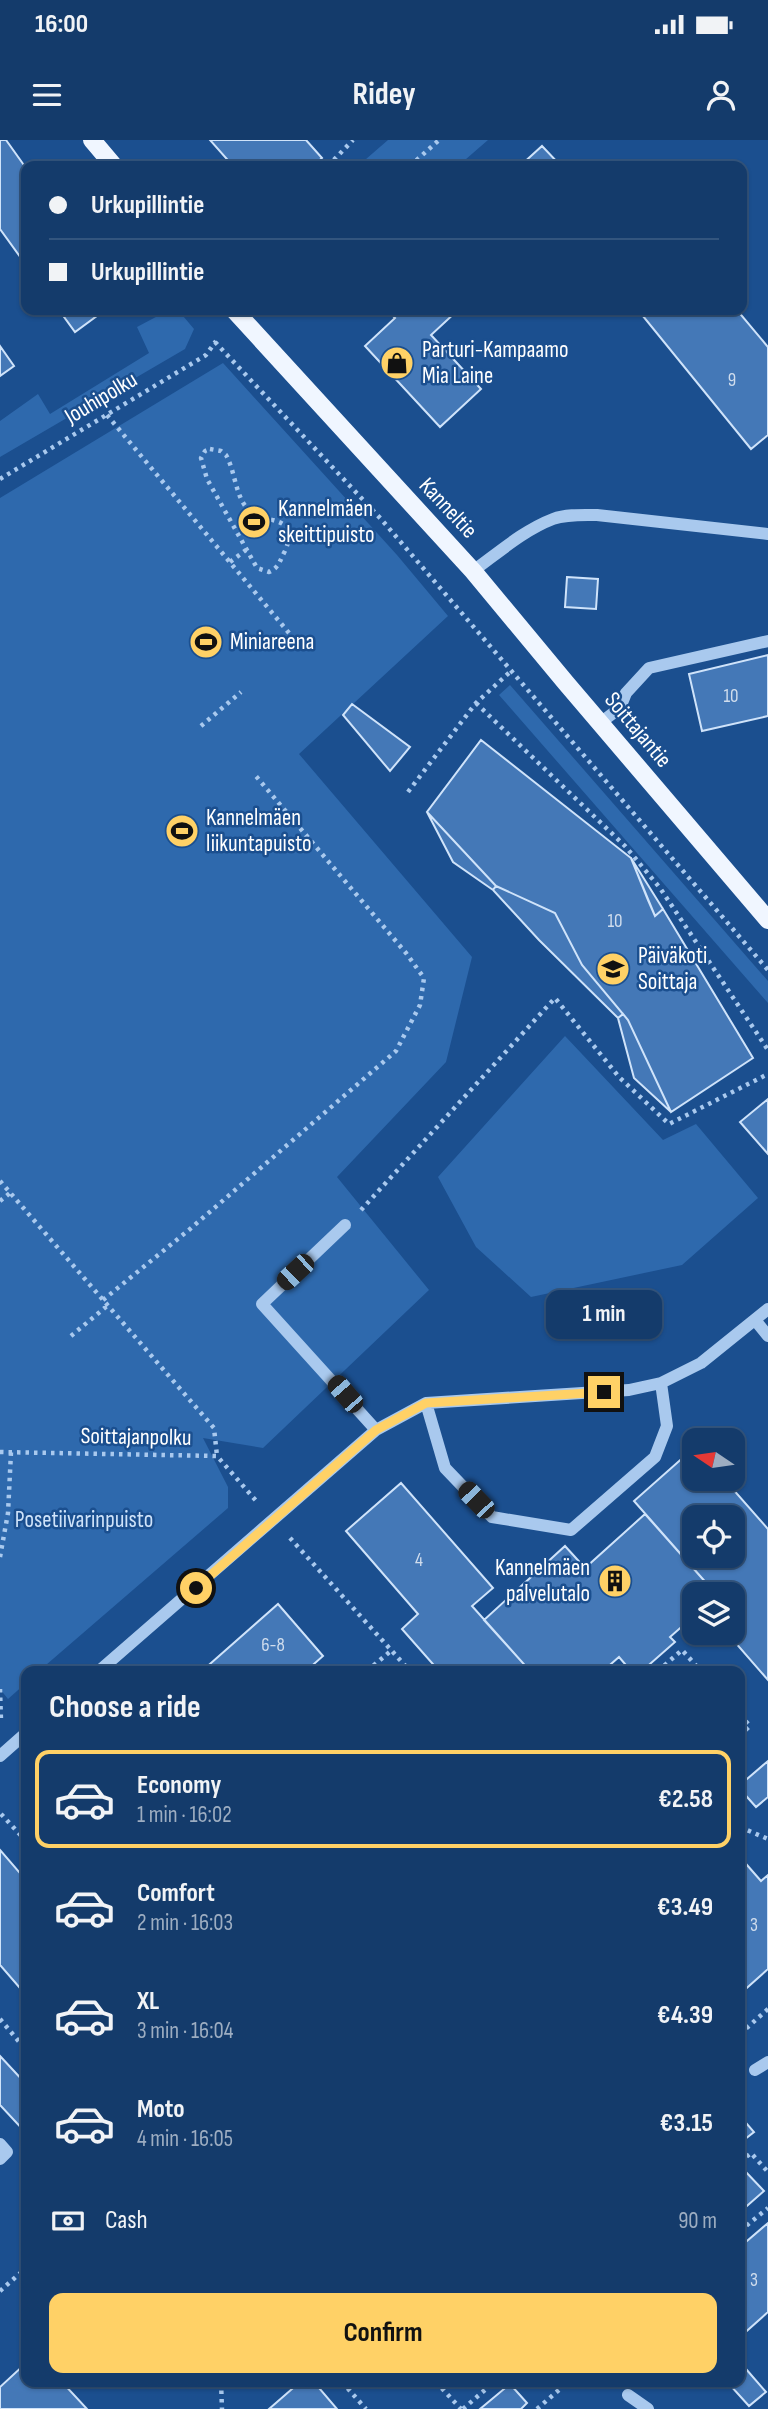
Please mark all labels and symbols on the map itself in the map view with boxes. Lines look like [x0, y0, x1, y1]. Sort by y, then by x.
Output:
place label: Parturi-Kampaamo Mia Laine [422, 336, 569, 390]
shop icon: Parturi-Kampaamo Mia Laine [378, 344, 416, 382]
street label: Jouhipolku [59, 365, 142, 431]
house number: 9 [728, 369, 736, 392]
street label: Kanneltie [413, 472, 483, 544]
place label: Kannelmäen skeittipuisto [278, 495, 375, 549]
sports icon: Kannelmäen skeittipuisto [235, 503, 273, 541]
sports icon: Miniareena [187, 623, 225, 661]
place label: Miniareena [230, 628, 314, 656]
house number: 10 [723, 685, 739, 708]
street label: Soittajantie [598, 687, 678, 773]
place label: Kannelmäen liikuntapuisto [206, 804, 312, 858]
sports icon: Kannelmäen liikuntapuisto [163, 812, 201, 850]
house number: 10 [607, 910, 623, 933]
place label: Päiväkoti Soittaja [638, 942, 707, 996]
school or university icon: Päiväkoti Soittaja [594, 950, 632, 988]
car [273, 1250, 318, 1294]
callout: 1 min [546, 1290, 662, 1340]
car [324, 1371, 367, 1417]
route end [588, 1376, 620, 1408]
street label: Soittajanpolku [80, 1422, 192, 1452]
north arrow [682, 1428, 746, 1491]
car [454, 1478, 499, 1522]
park label: Posetiivarinpuisto [15, 1506, 153, 1534]
house number: 4 [415, 1549, 423, 1572]
place label: Kannelmäen palvelutalo [495, 1554, 590, 1608]
building icon: Kannelmäen palvelutalo [596, 1562, 634, 1600]
route start [180, 1572, 212, 1604]
house number: 6-8 [261, 1634, 285, 1657]
house number: 3 [750, 1914, 758, 1937]
house number: 3 [750, 2269, 758, 2292]

